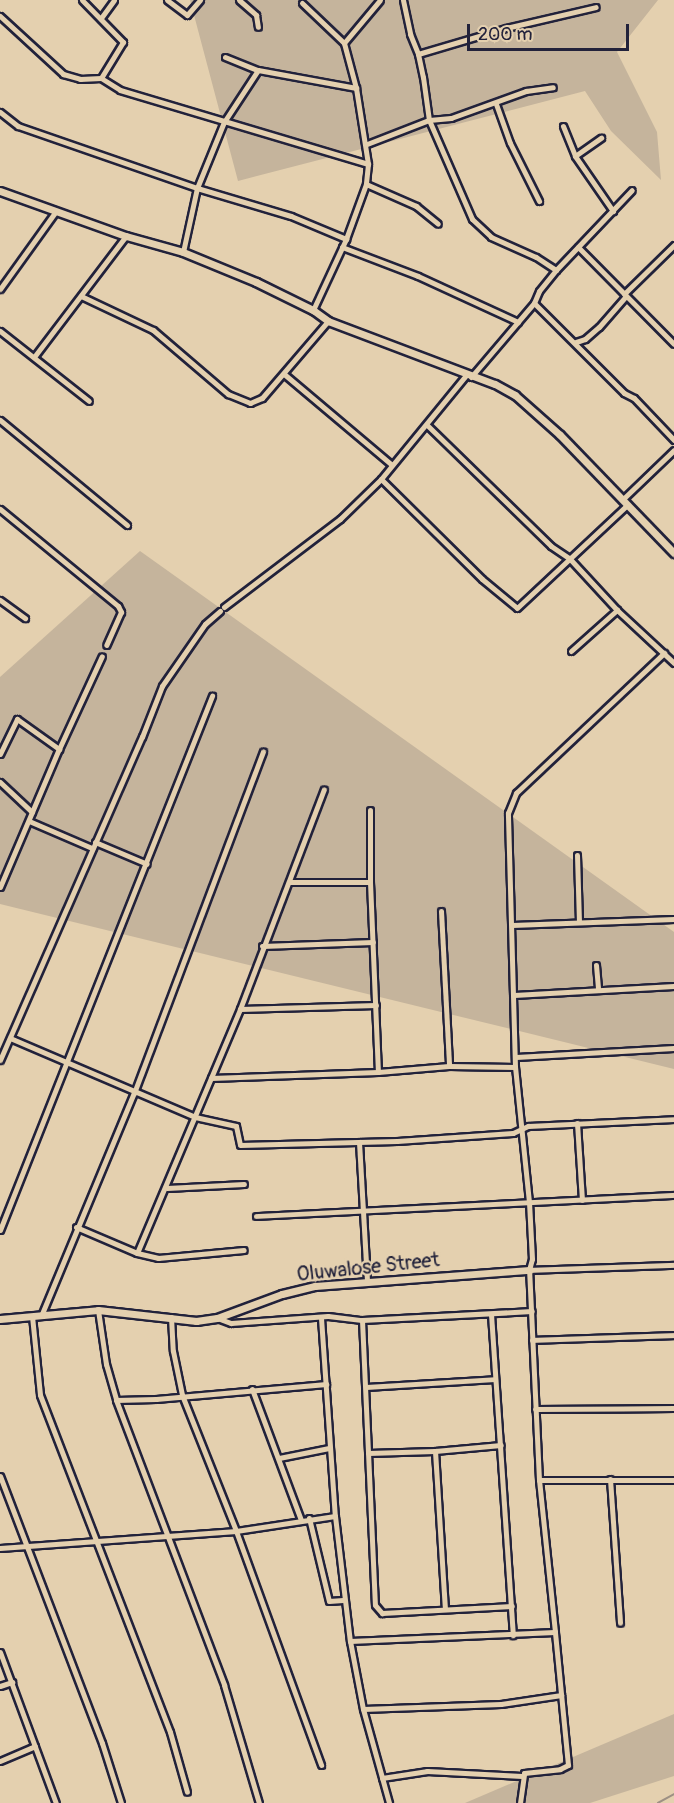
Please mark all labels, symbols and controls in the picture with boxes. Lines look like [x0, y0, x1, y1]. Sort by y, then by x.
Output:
scale bar [470, 12, 632, 50]
text: 200 m [478, 23, 533, 46]
street label: Oluwalose Street [296, 1248, 440, 1286]

